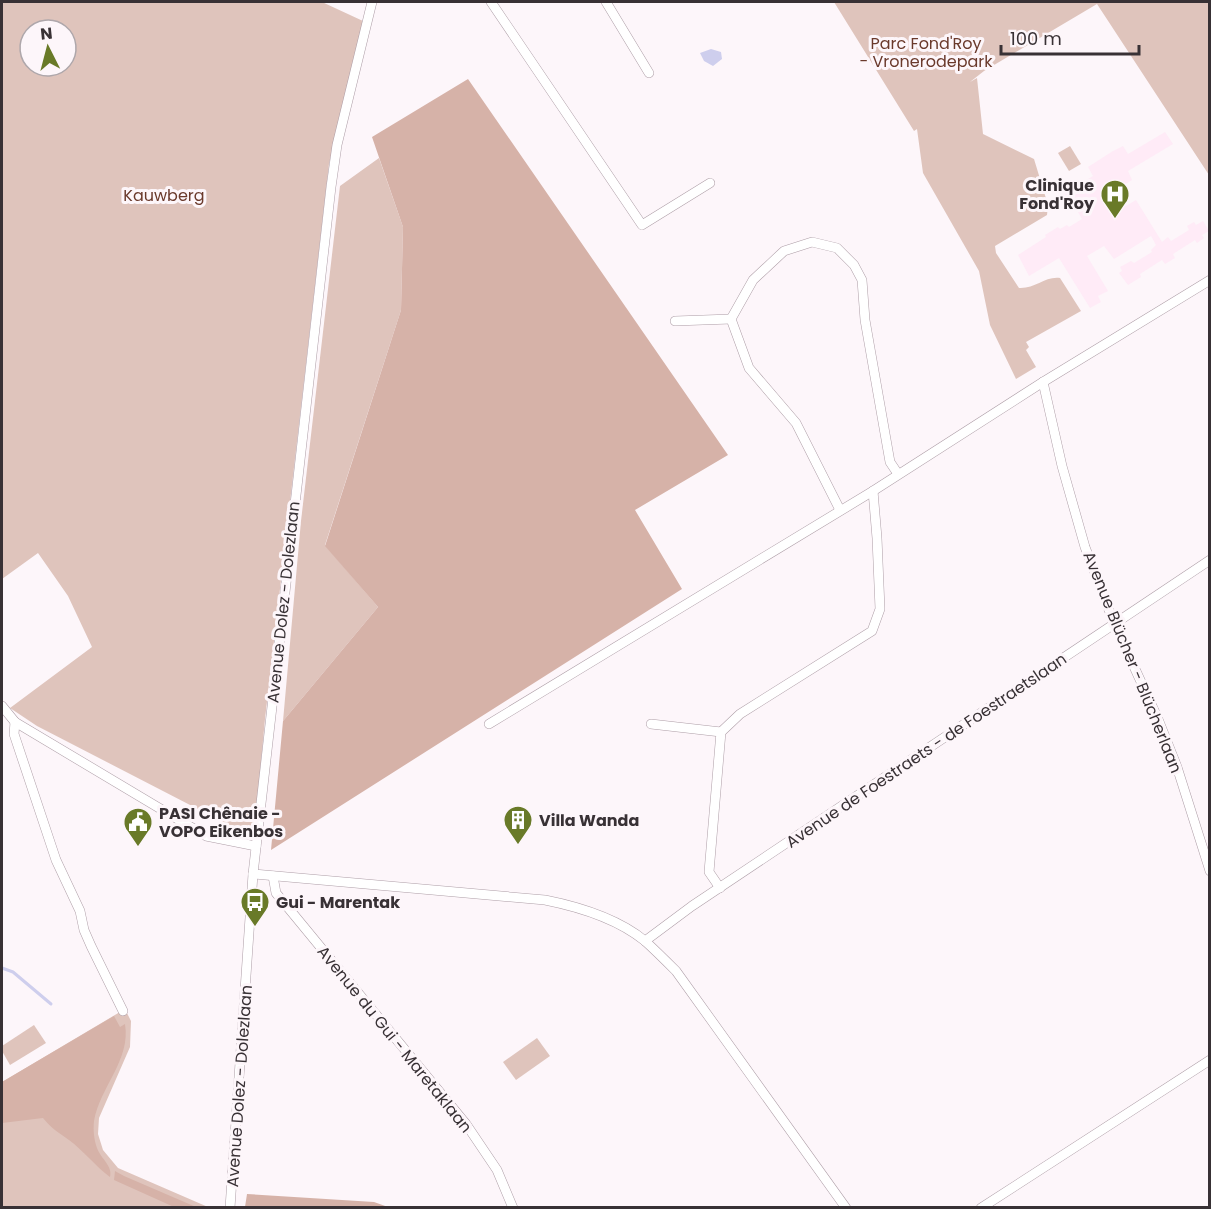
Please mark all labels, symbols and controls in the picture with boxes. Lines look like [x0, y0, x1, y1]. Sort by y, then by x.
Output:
north arrow [18, 18, 78, 78]
scale bar [1001, 18, 1139, 56]
text: N [39, 22, 54, 46]
text: 100 m [1010, 26, 1062, 51]
park label: Parc Fond'Roy - Vronerodepark [859, 32, 993, 73]
place label: Clinique Fond'Roy [1019, 174, 1095, 215]
hospital icon: Clinique Fond'Roy [1099, 178, 1131, 220]
park label: Kauwberg [123, 184, 205, 207]
street label: Avenue Dolez - Dolezlaan [261, 500, 306, 704]
street label: Avenue Blücher - Blücherlaan [1077, 548, 1188, 776]
street label: Avenue de Foestraets - de Foestraetslaan [781, 647, 1071, 853]
place label: PASI Chênaie - VOPO Eikenbos [159, 802, 283, 843]
building icon: Villa Wanda [502, 804, 534, 846]
public building icon: PASI Chênaie - VOPO Eikenbos [122, 806, 154, 848]
place label: Villa Wanda [539, 809, 639, 832]
bus stop icon: Gui - Marentak [239, 886, 271, 928]
place label: Gui - Marentak [276, 891, 400, 914]
street label: Avenue du Gui - Maretaklaan [312, 941, 477, 1138]
street label: Avenue Dolez - Dolezlaan [221, 984, 258, 1188]

